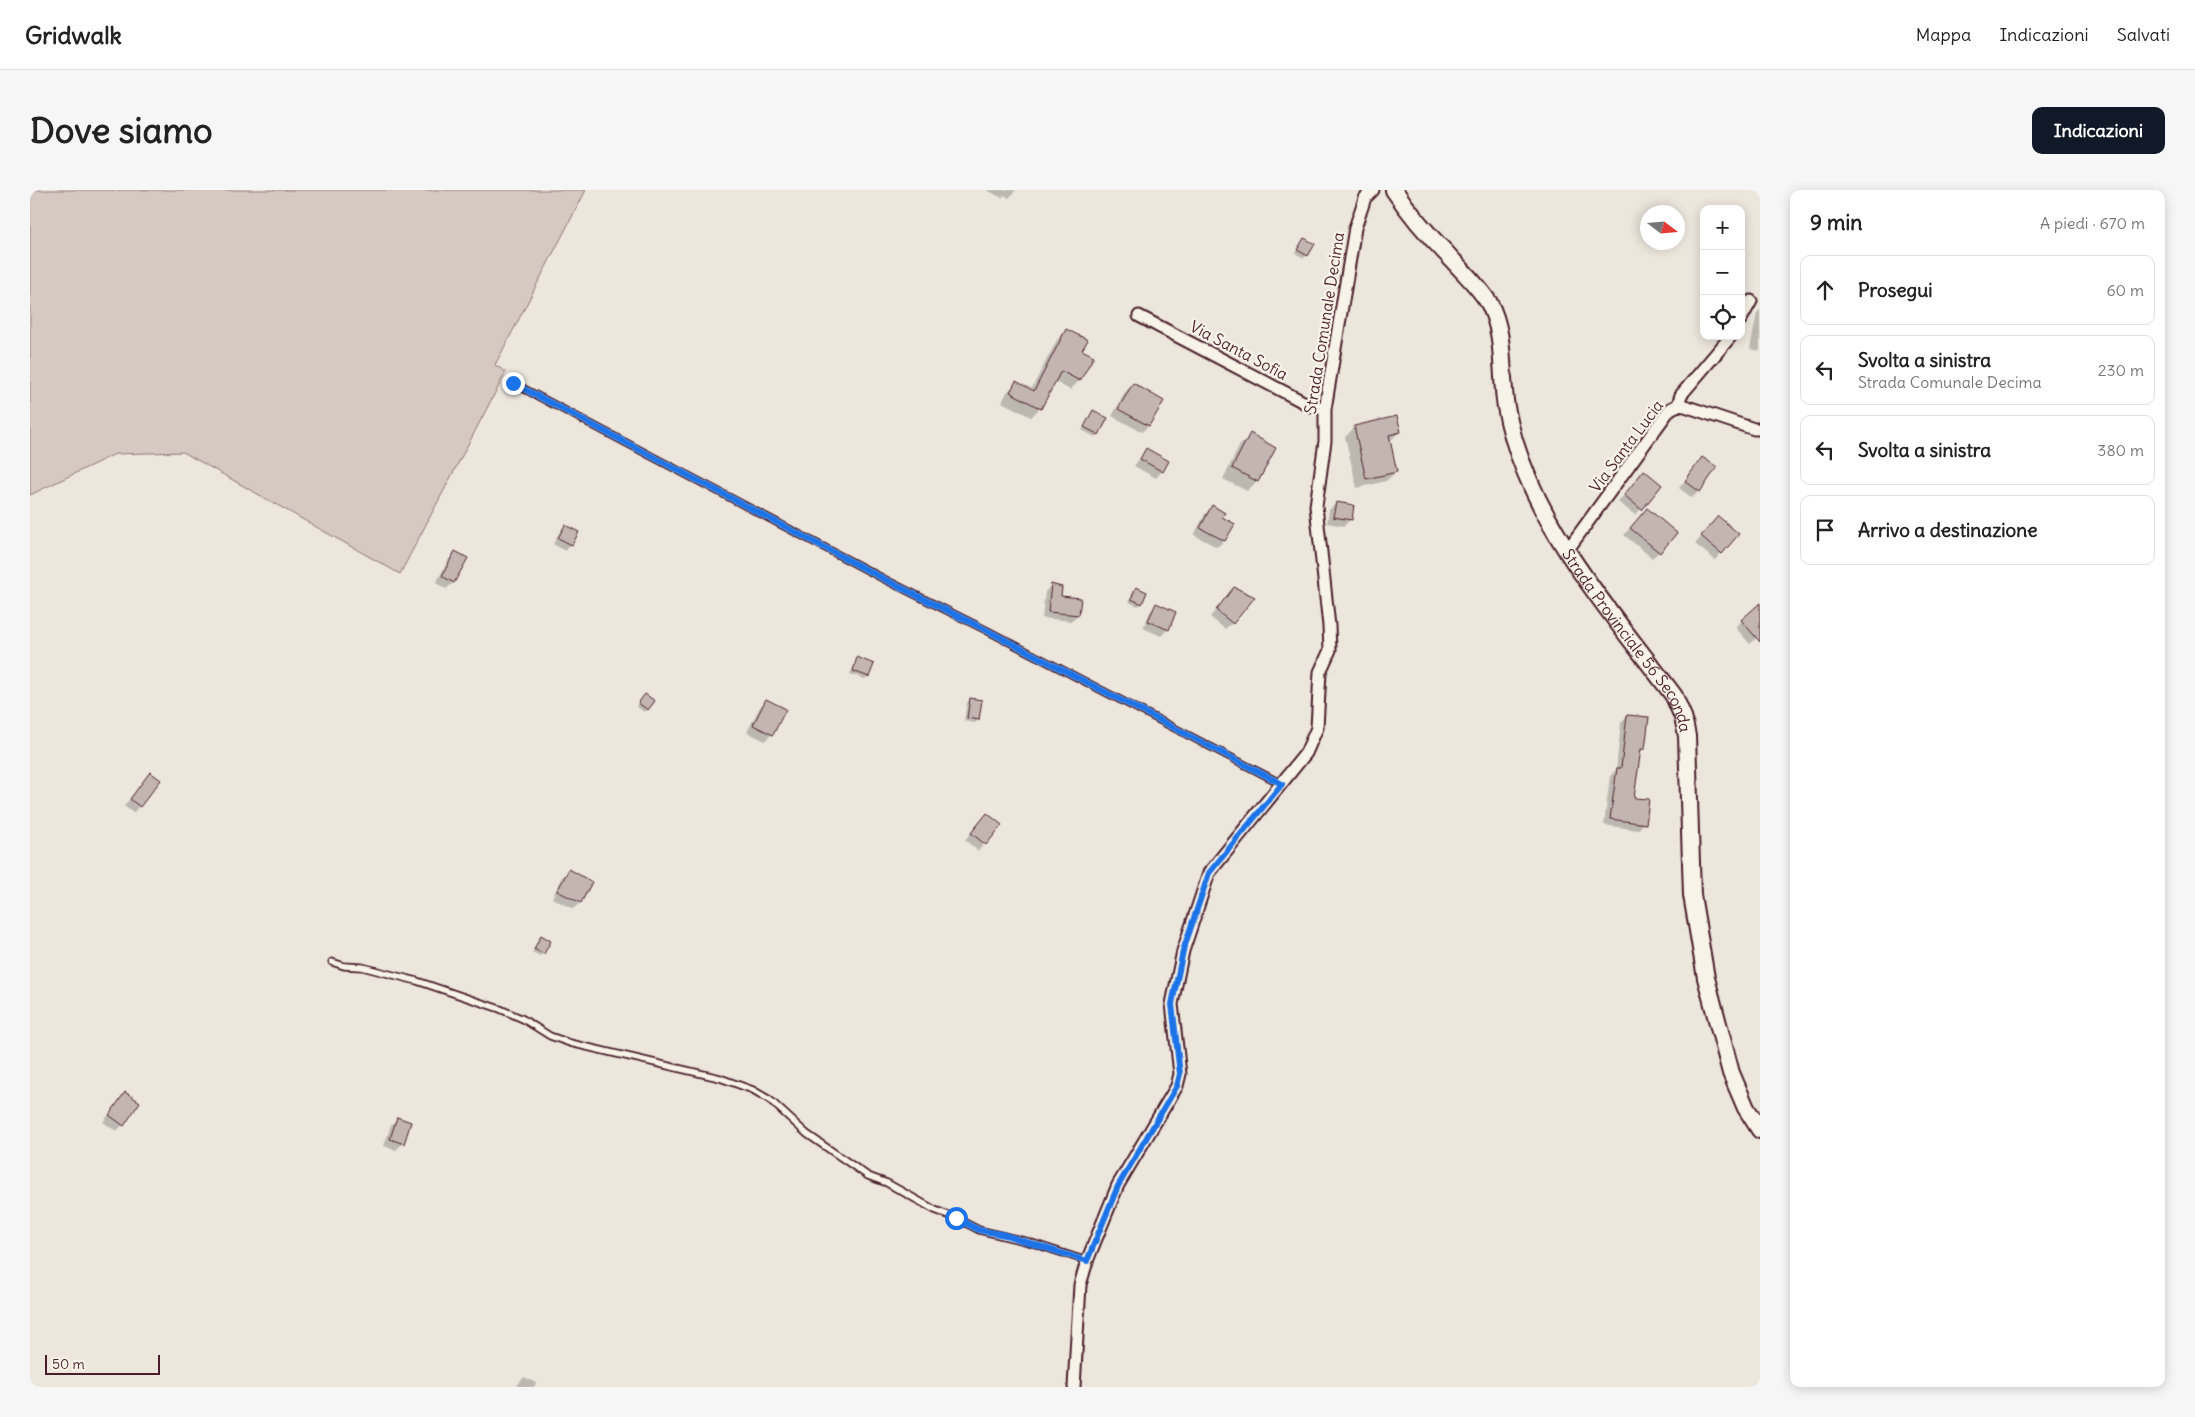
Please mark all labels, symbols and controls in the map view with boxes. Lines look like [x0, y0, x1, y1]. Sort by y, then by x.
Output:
text: Gridwalk [25, 20, 122, 50]
text: Mappa [1916, 23, 1971, 46]
text: Indicazioni [1999, 23, 2089, 46]
text: Salvati [2117, 23, 2170, 46]
button: Indicazioni [2032, 107, 2165, 154]
text: Dove siamo [30, 108, 213, 152]
north arrow [1640, 205, 1685, 250]
map controls [1700, 205, 1745, 340]
button: + [1700, 205, 1745, 250]
text: 9 min [1810, 209, 1862, 236]
text: A piedi · 670 m [2040, 213, 2145, 233]
street label: Strada Comunale Decima [1300, 231, 1348, 415]
button: − [1700, 250, 1745, 295]
icon: ahead [1811, 276, 1839, 304]
text: Prosegui [1858, 278, 1933, 302]
text: 60 m [2106, 280, 2144, 300]
button: locate [1700, 295, 1745, 340]
street label: Via Santa Sofia [1187, 316, 1291, 384]
text: Svolta a sinistra [1858, 348, 1991, 372]
icon: left [1811, 356, 1839, 384]
text: 230 m [2098, 360, 2144, 380]
route end [502, 372, 525, 395]
text: Strada Comunale Decima [1858, 372, 2042, 392]
street label: Via Santa Lucia [1585, 396, 1667, 496]
icon: left [1811, 436, 1839, 464]
text: Svolta a sinistra [1858, 438, 1991, 462]
text: 380 m [2097, 440, 2144, 460]
icon: arrive [1811, 516, 1839, 544]
text: Arrivo a destinazione [1858, 518, 2037, 542]
street label: Strada Provinciale 56 Seconda [1558, 545, 1696, 734]
route start [945, 1207, 968, 1230]
scale bar [45, 1352, 160, 1375]
text: 50 m [52, 1355, 85, 1373]

